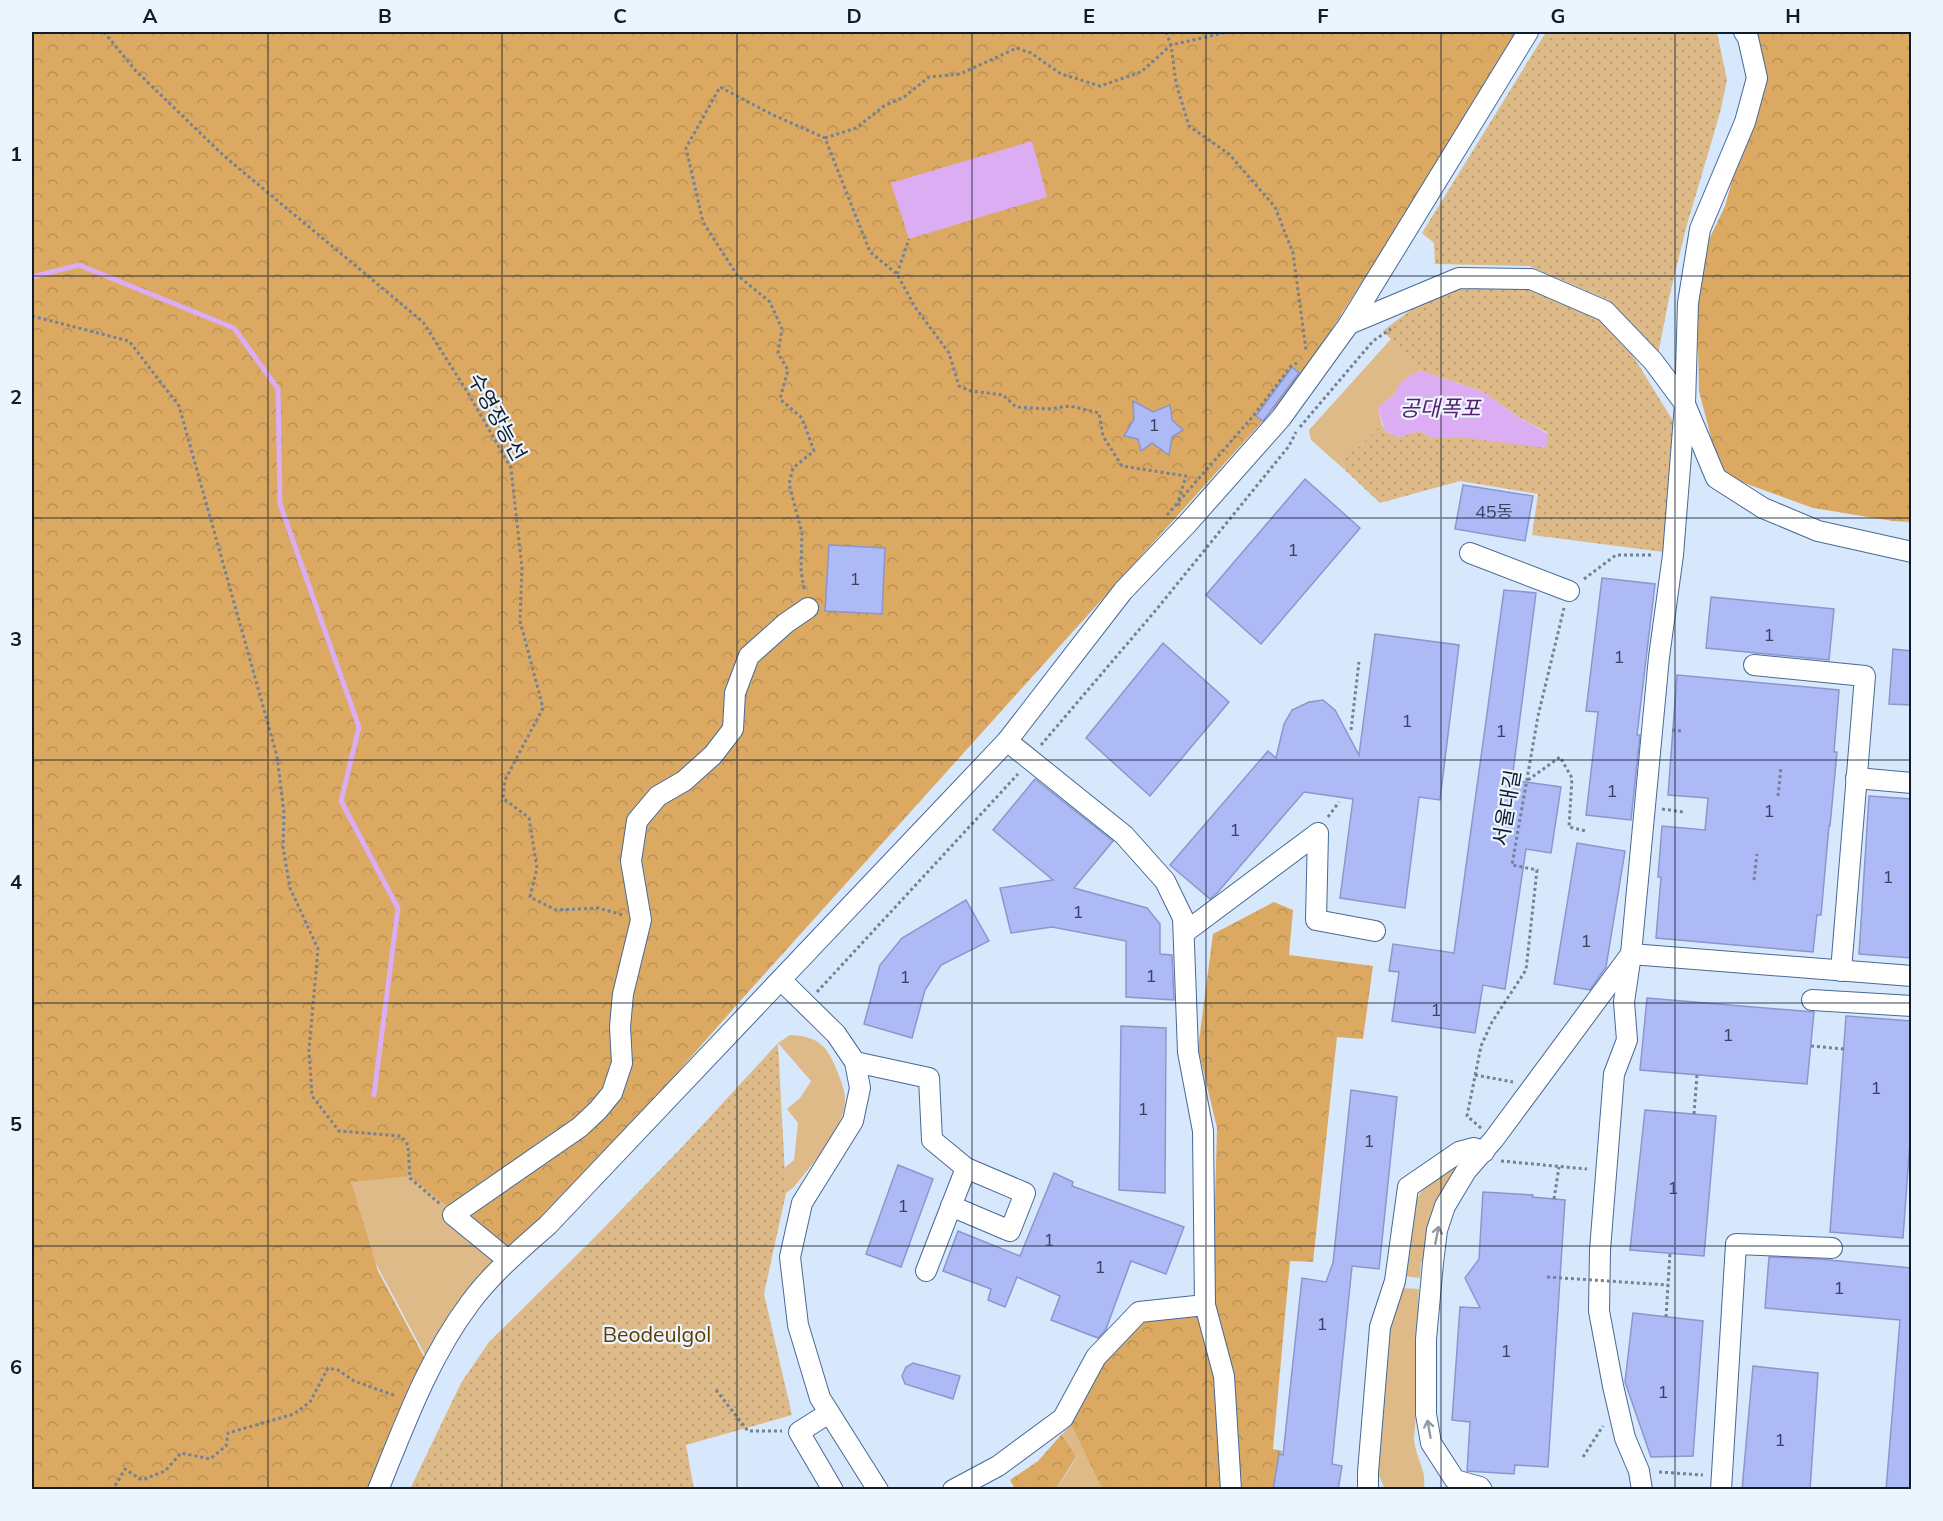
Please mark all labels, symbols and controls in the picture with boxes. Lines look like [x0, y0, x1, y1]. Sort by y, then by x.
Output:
text: A [143, 3, 158, 28]
text: B [378, 3, 392, 28]
text: C [613, 3, 627, 28]
text: D [846, 3, 862, 28]
text: E [1083, 3, 1095, 28]
text: F [1317, 3, 1329, 28]
text: G [1551, 3, 1565, 28]
text: H [1785, 3, 1801, 28]
text: 1 [10, 141, 22, 166]
street label: 수영장능선 [463, 368, 533, 465]
text: 2 [10, 384, 22, 409]
water label: 공대폭포 [1400, 394, 1482, 422]
house number: 1 [1149, 413, 1159, 436]
house number: 45동 [1475, 500, 1513, 523]
house number: 1 [1288, 538, 1298, 561]
house number: 1 [850, 567, 860, 590]
house number: 1 [1764, 623, 1774, 646]
text: 3 [10, 626, 22, 651]
house number: 1 [1614, 645, 1624, 668]
house number: 1 [1402, 709, 1412, 732]
house number: 1 [1496, 719, 1506, 742]
street label: 서울대길 [1487, 768, 1526, 848]
house number: 1 [1607, 779, 1617, 802]
house number: 1 [1764, 799, 1774, 822]
house number: 1 [1230, 818, 1240, 841]
house number: 1 [1883, 865, 1893, 888]
text: 4 [10, 869, 22, 894]
house number: 1 [1073, 900, 1083, 923]
house number: 1 [1581, 929, 1591, 952]
house number: 1 [1146, 964, 1156, 987]
house number: 1 [900, 965, 910, 988]
house number: 1 [1431, 998, 1441, 1021]
house number: 1 [1723, 1023, 1733, 1046]
house number: 1 [1871, 1076, 1881, 1099]
house number: 1 [1138, 1097, 1148, 1120]
text: 5 [10, 1111, 22, 1136]
house number: 1 [1364, 1129, 1374, 1152]
house number: 1 [1668, 1176, 1678, 1199]
house number: 1 [898, 1194, 908, 1217]
one-way arrow [1432, 1226, 1443, 1246]
house number: 1 [1044, 1228, 1054, 1251]
house number: 1 [1095, 1255, 1105, 1278]
house number: 1 [1834, 1276, 1844, 1299]
house number: 1 [1317, 1312, 1327, 1335]
park label: Beodeulgol [603, 1321, 711, 1347]
house number: 1 [1501, 1339, 1511, 1362]
text: 6 [10, 1354, 22, 1379]
house number: 1 [1658, 1380, 1668, 1403]
one-way arrow [1423, 1420, 1434, 1440]
house number: 1 [1775, 1428, 1785, 1451]

